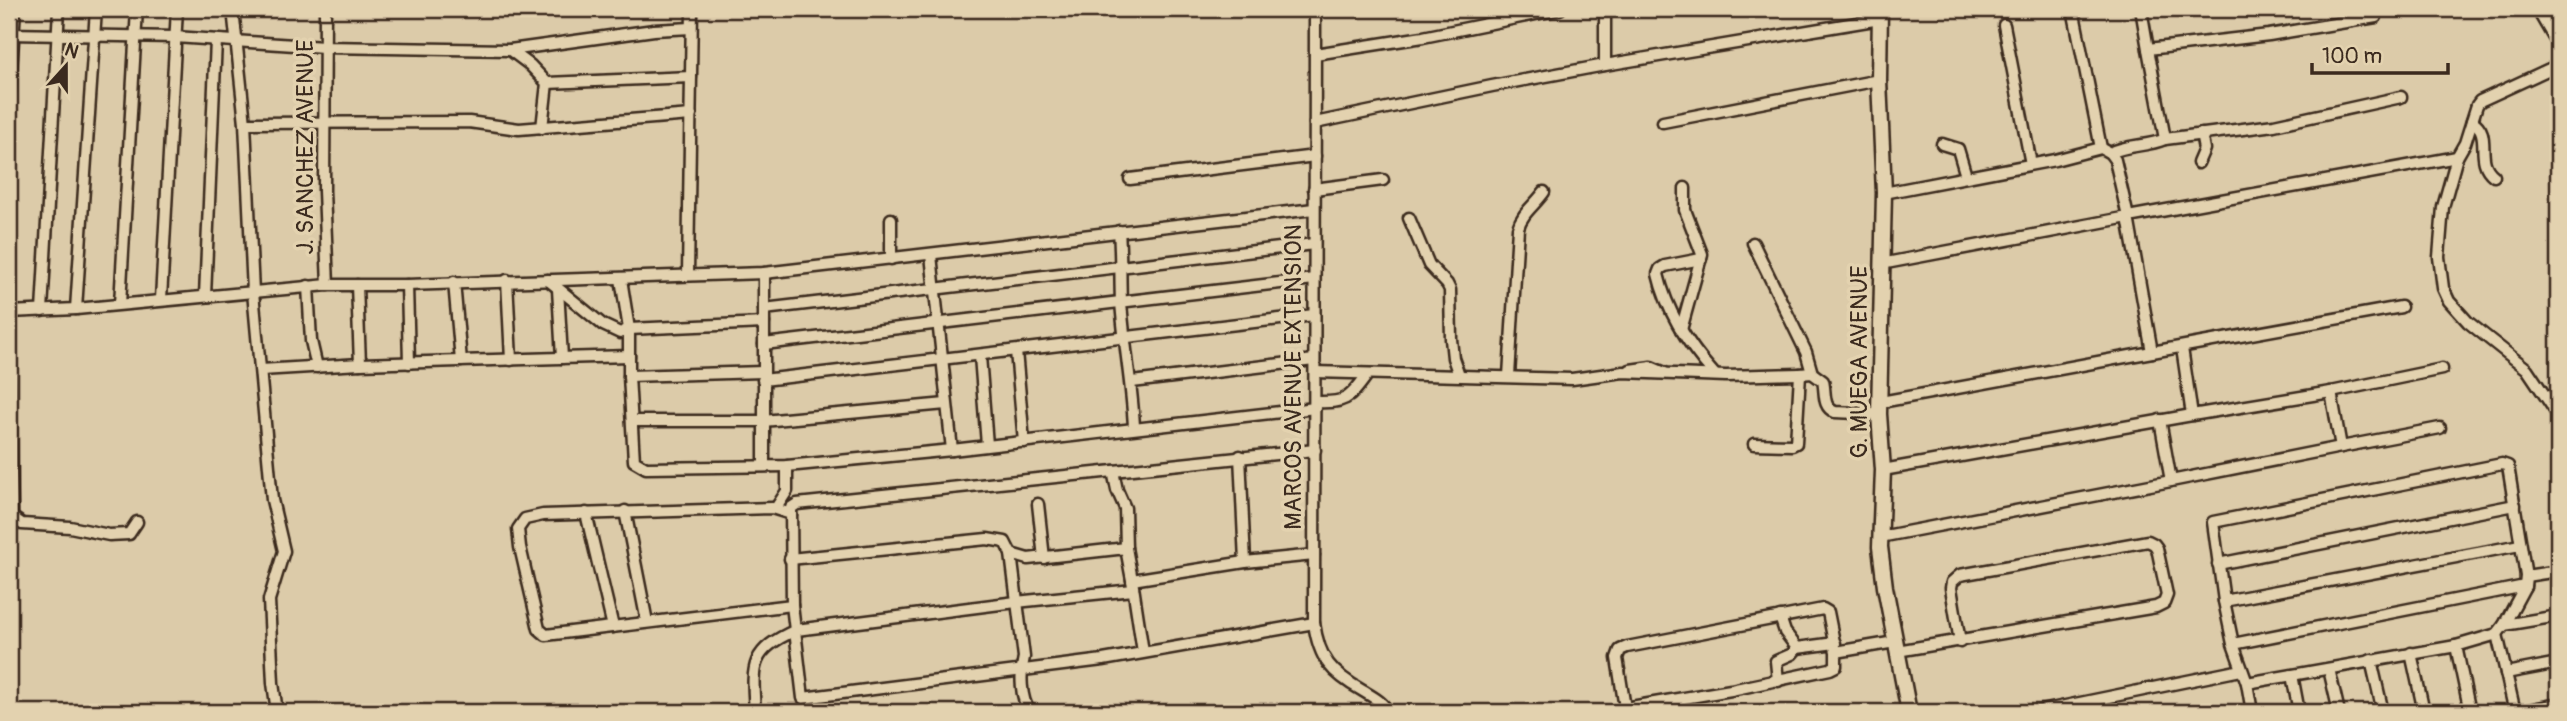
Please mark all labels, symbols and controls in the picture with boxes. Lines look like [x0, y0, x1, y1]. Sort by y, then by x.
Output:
north arrow [32, 32, 102, 102]
scale bar [2312, 32, 2448, 76]
text: N [61, 38, 82, 65]
street label: J. SANCHEZ AVENUE [291, 40, 320, 255]
text: 100 m [2322, 43, 2382, 70]
street label: MARCOS AVENUE EXTENSION [1279, 224, 1308, 530]
street label: G. MUEGA AVENUE [1845, 265, 1874, 459]

